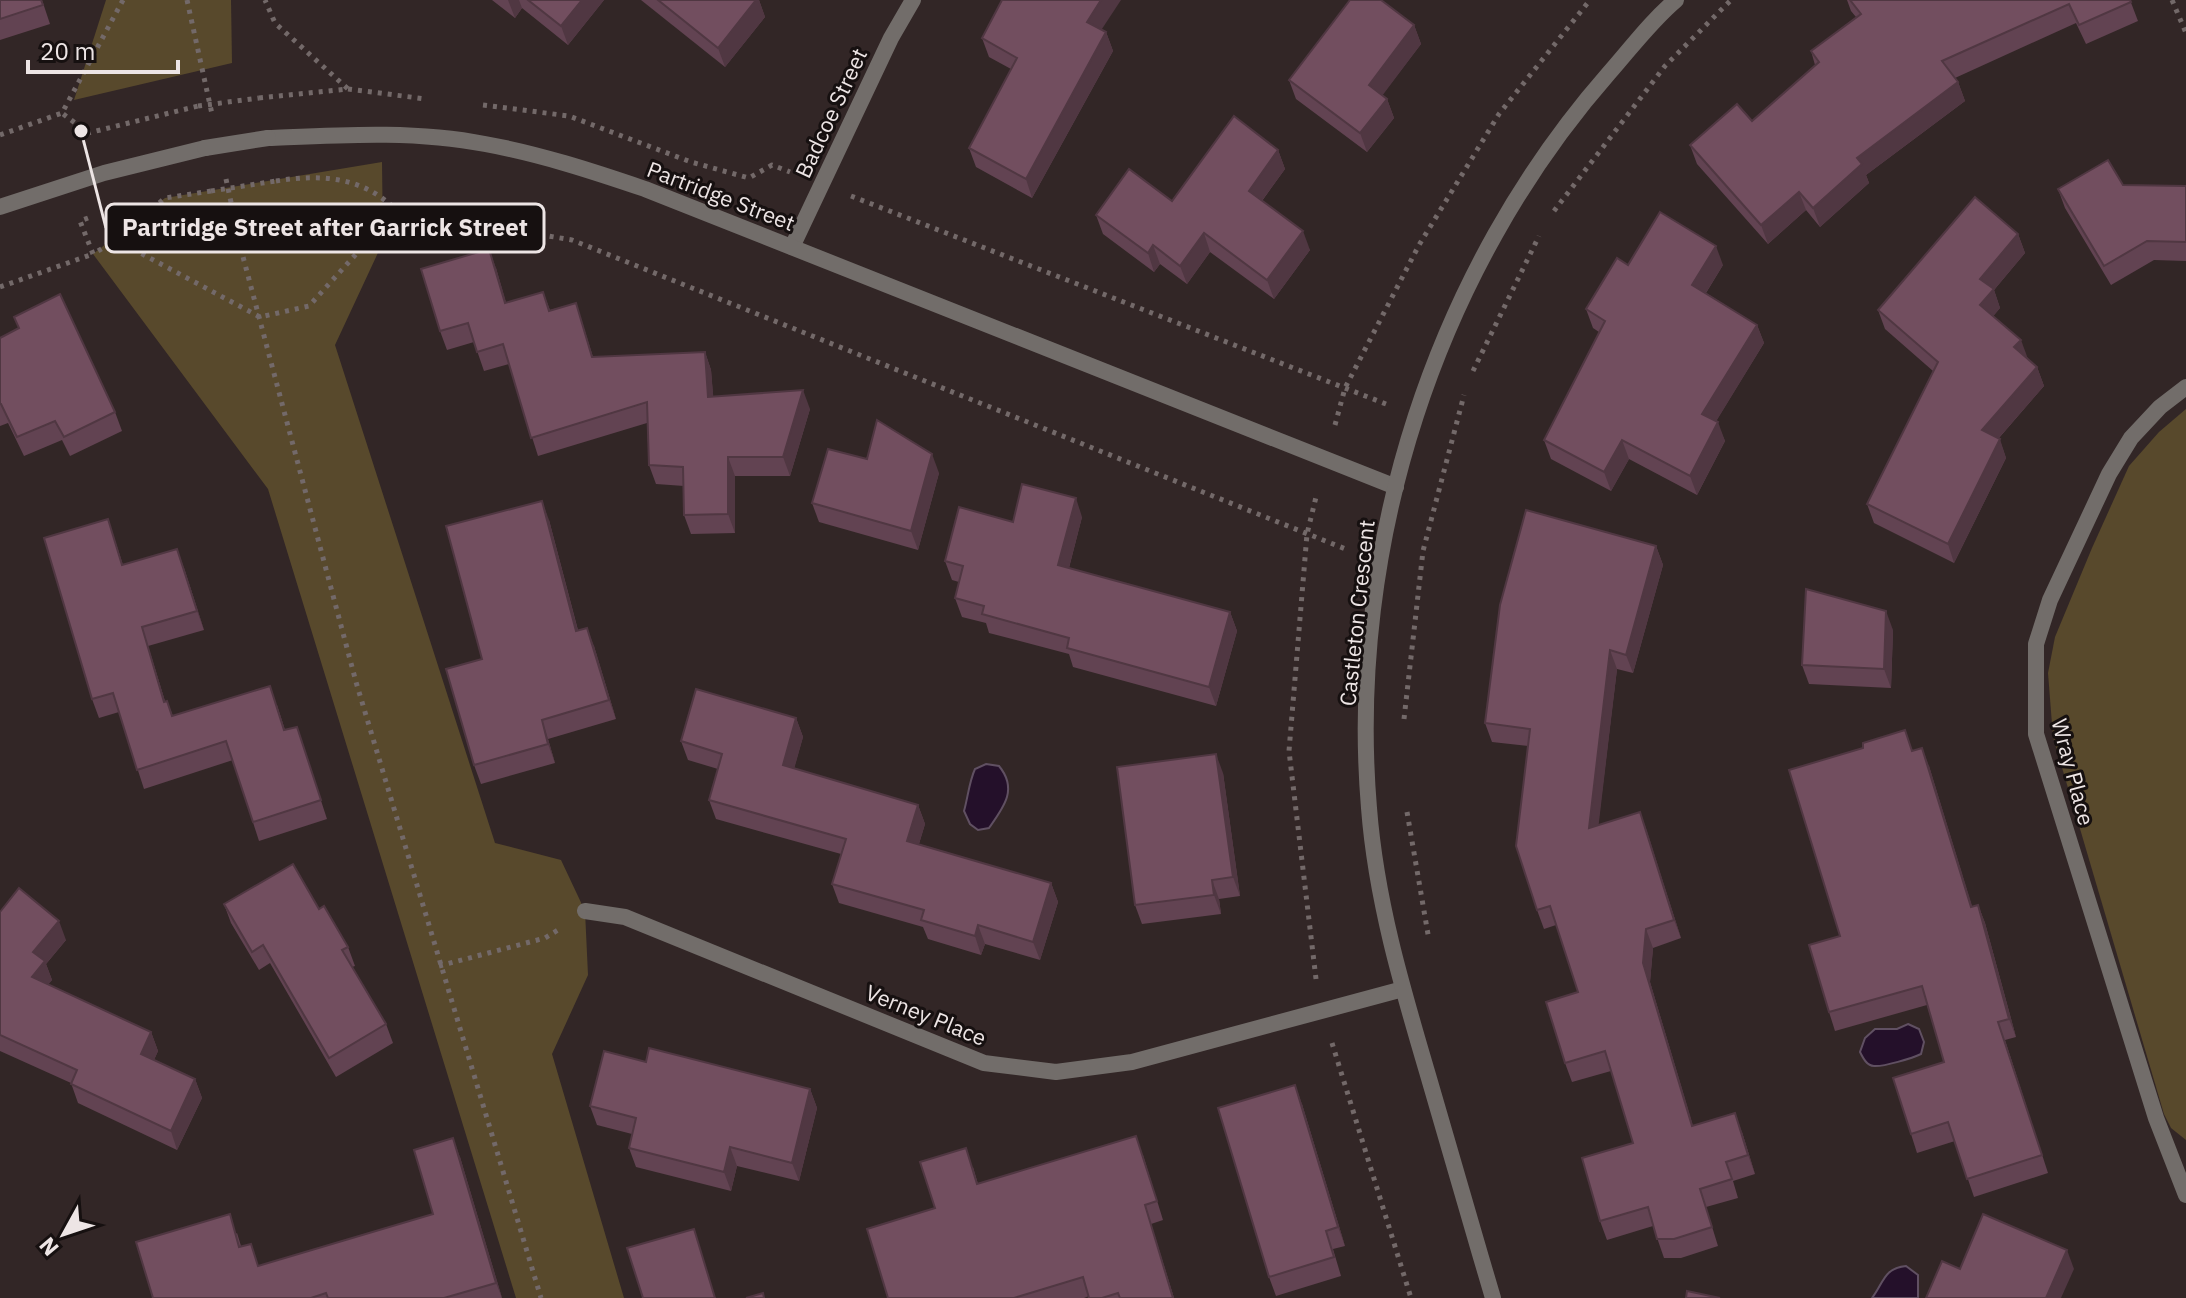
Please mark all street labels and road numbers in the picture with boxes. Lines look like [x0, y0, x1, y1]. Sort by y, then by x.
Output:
street label: Badcoe Street [788, 43, 873, 182]
street label: Partridge Street [643, 154, 799, 237]
street label: Castleton Crescent [1332, 518, 1381, 707]
street label: Wray Place [2045, 715, 2102, 828]
street label: Verney Place [862, 977, 991, 1052]

